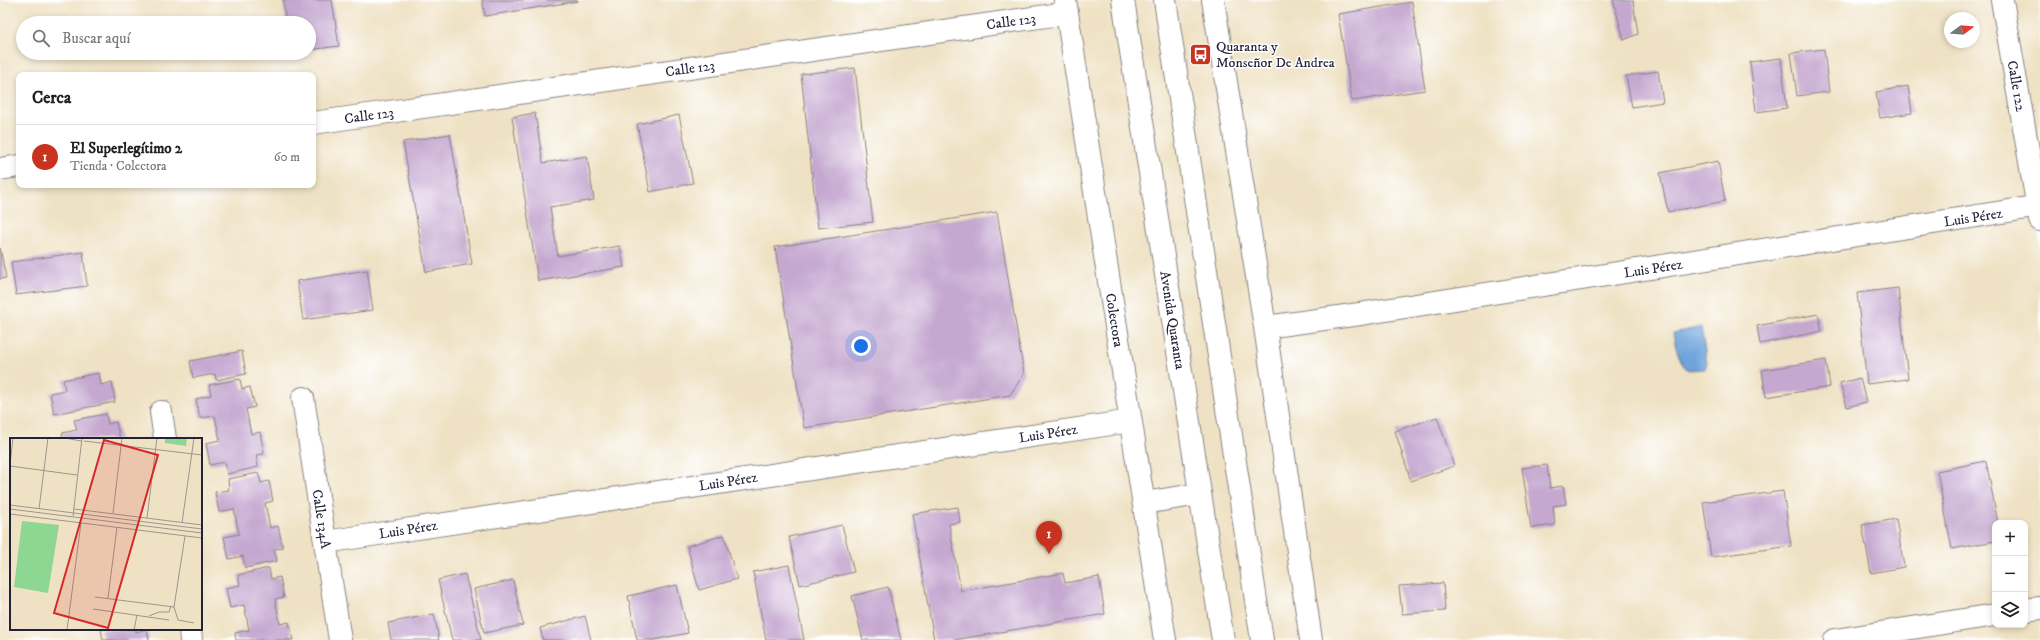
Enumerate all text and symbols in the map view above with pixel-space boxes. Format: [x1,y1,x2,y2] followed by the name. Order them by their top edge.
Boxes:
[985,10,1037,34] street label: Calle 123
[1944,12,1980,48] north arrow
[16,16,316,60] search box
[30,27,52,49] icon: search
[62,29,130,48] text: Buscar aquí
[1216,38,1335,72] place label: Quaranta y Monseñor De Andrea
[1187,41,1213,67] bus stop icon: Quaranta y Monseñor De Andrea
[664,57,716,81] street label: Calle 123
[2003,59,2029,113] street label: Calle 122
[32,87,71,109] text: Cerca
[343,104,395,128] street label: Calle 123
[70,139,182,158] text: El Superlegítimo 2
[43,149,47,165] text: 1
[274,149,300,165] text: 60 m
[70,158,167,174] text: Tienda · Colectora
[1943,204,2004,231] street label: Luis Pérez
[1623,255,1684,282] street label: Luis Pérez
[1155,270,1189,371] street label: Avenida Quaranta
[1101,292,1127,349] street label: Colectora
[851,336,871,356] your location
[1018,420,1079,447] street label: Luis Pérez
[10,438,202,630] inset map
[698,468,759,495] street label: Luis Pérez
[307,488,335,551] street label: Calle 134A
[378,516,439,543] street label: Luis Pérez
[1992,520,2028,628] map controls
[1992,520,2028,556] button: +
[1036,521,1062,554] pin: 1
[1992,556,2028,592] button: −
[1992,592,2028,628] button: layers

